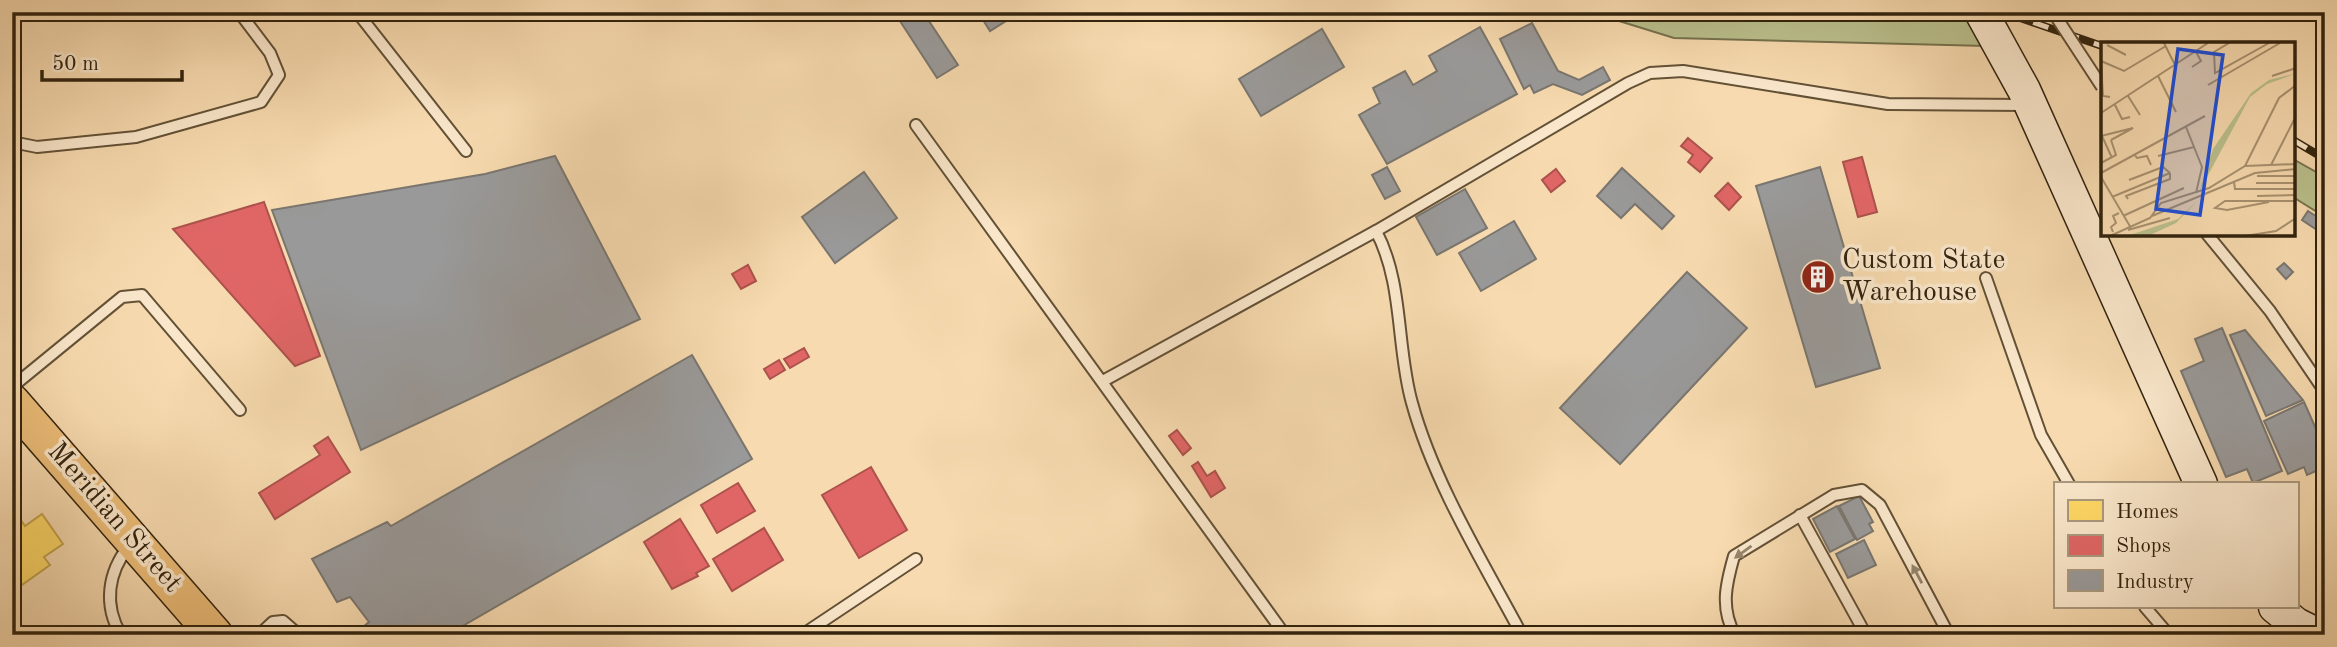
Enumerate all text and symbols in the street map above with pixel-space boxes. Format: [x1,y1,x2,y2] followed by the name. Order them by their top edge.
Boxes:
[42,38,182,82] scale bar
[2101,42,2295,236] inset map
[52,54,99,75] text: 50 m
[1842,247,2005,307] place label: Custom State Warehouse
[1799,258,1837,296] building icon: Custom State Warehouse
[42,438,186,598] street label: Meridian Street
[2054,482,2298,608] legend
[2116,502,2178,523] text: Homes
[2116,536,2171,557] text: Shops
[1734,545,1752,559] one-way arrow
[1912,564,1924,584] one-way arrow
[2116,572,2194,593] text: Industry

